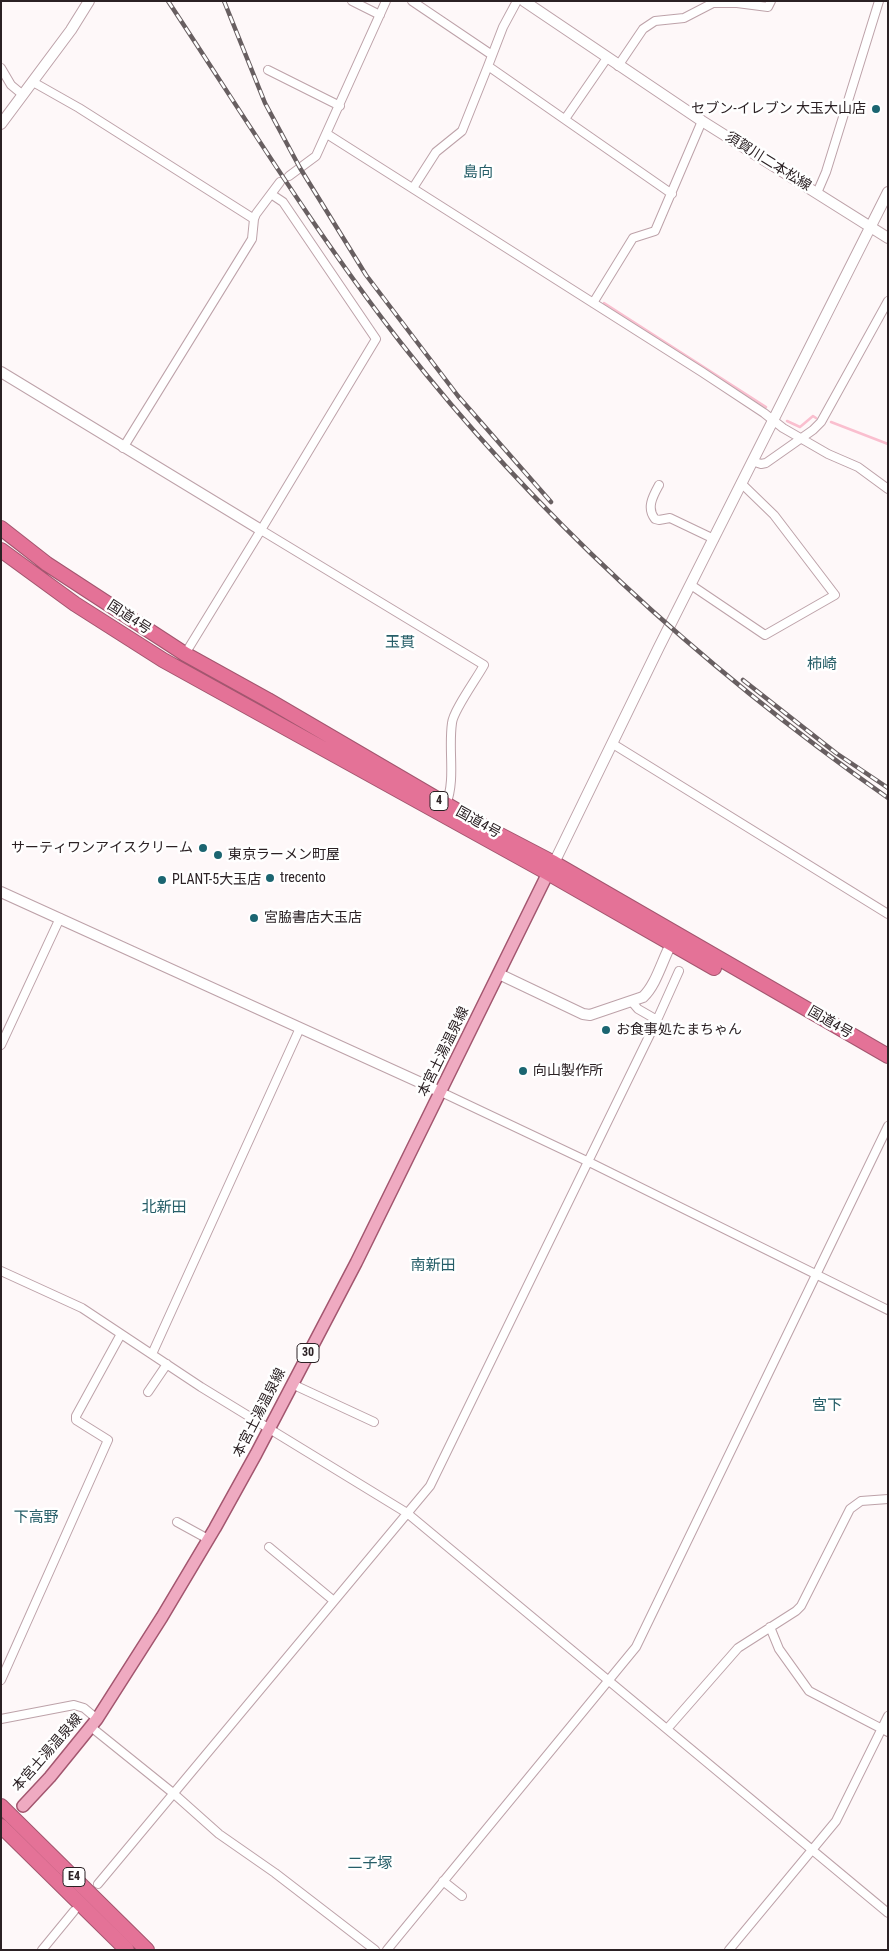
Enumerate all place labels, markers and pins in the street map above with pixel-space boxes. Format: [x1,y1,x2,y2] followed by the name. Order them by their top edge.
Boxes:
[691,101,866,117] place label: セブン-イレブン 大玉大山店
[870,103,882,115] marker: セブン-イレブン 大玉大山店
[11,840,193,856] place label: サーティワンアイスクリーム
[197,842,209,854] marker: サーティワンアイスクリーム
[228,847,340,863] place label: 東京ラーメン町屋
[212,849,224,861] marker: 東京ラーメン町屋
[280,870,326,886] place label: trecento
[172,872,261,888] place label: PLANT-5大玉店
[264,872,276,884] marker: trecento
[156,874,168,886] marker: PLANT-5大玉店
[264,910,362,926] place label: 宮脇書店大玉店
[248,912,260,924] marker: 宮脇書店大玉店
[616,1022,742,1038] place label: お食事処たまちゃん
[600,1024,612,1036] marker: お食事処たまちゃん
[533,1063,603,1079] place label: 向山製作所
[517,1065,529,1077] marker: 向山製作所

